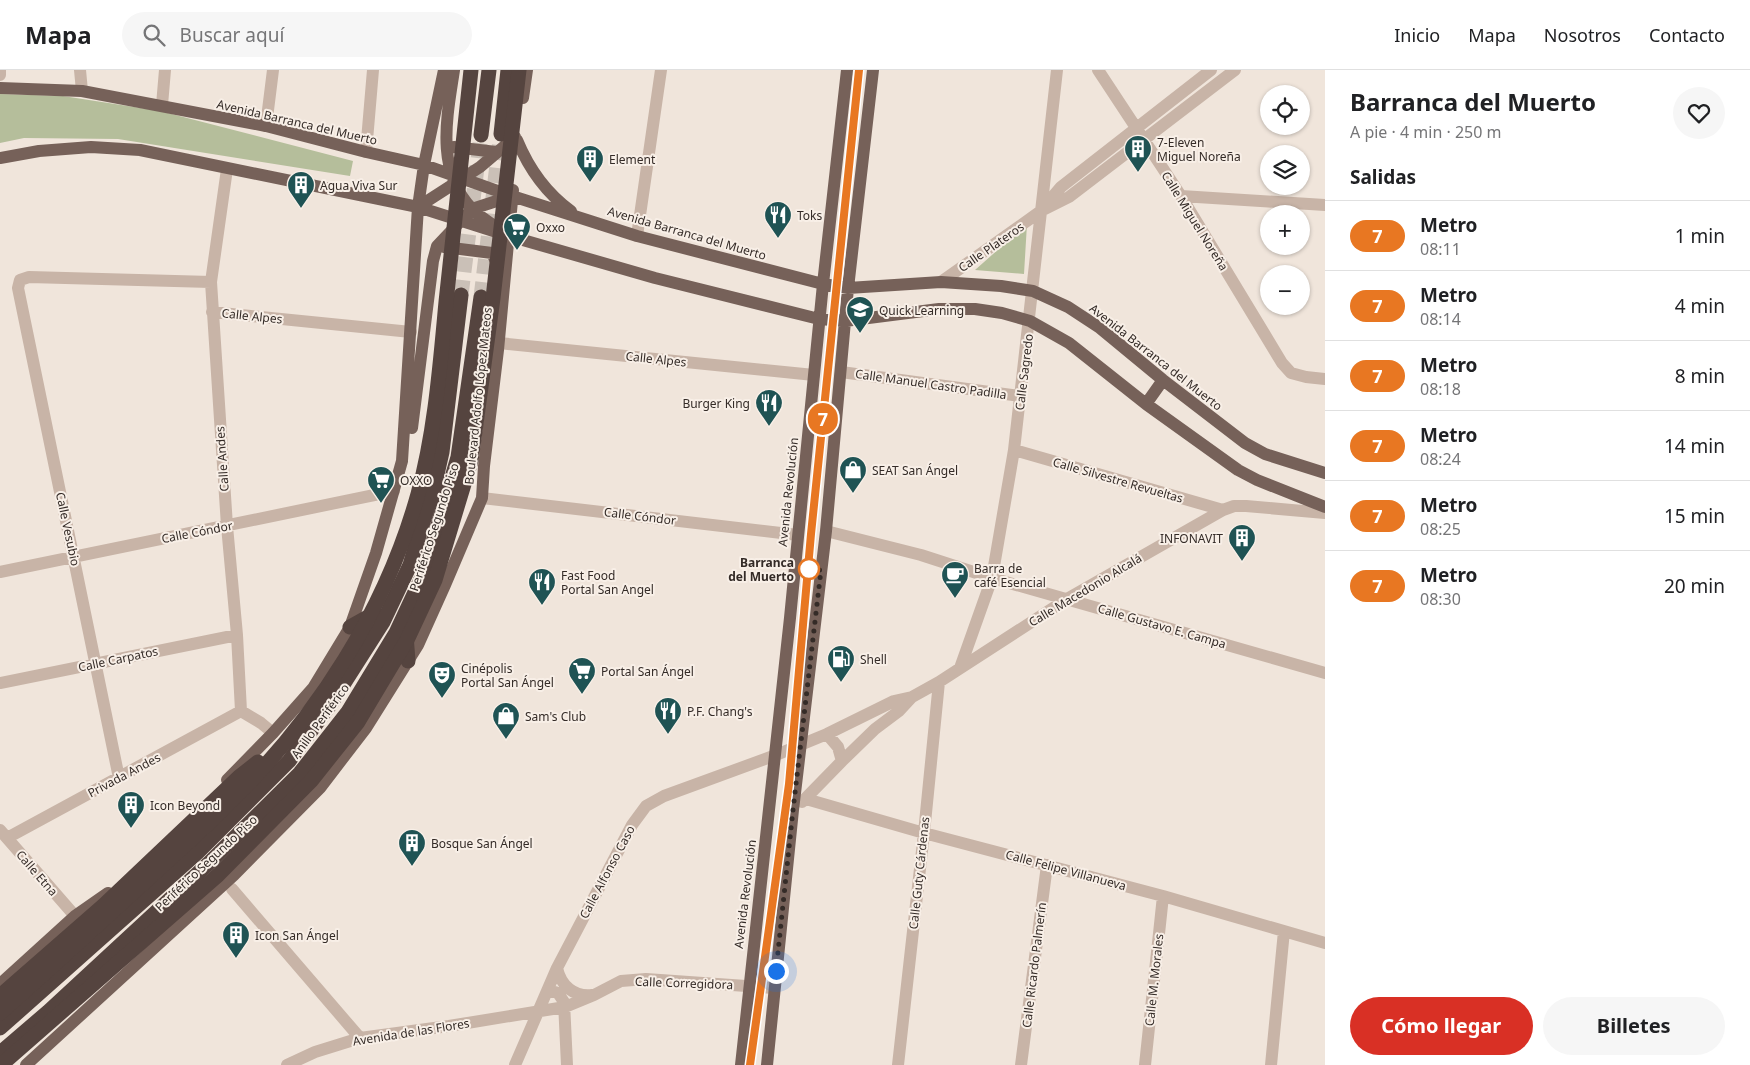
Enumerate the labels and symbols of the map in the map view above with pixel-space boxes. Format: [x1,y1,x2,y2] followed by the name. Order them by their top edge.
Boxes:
[215,95,379,149] street label: Avenida Barranca del Muerto
[1123,134,1153,173] building icon: 7-Eleven Miguel Noreña
[1157,134,1241,165] place label: 7-Eleven Miguel Noreña
[575,144,605,183] building icon: Element
[609,151,656,168] place label: Element
[1158,168,1232,274] street label: Calle Miguel Noreña
[286,170,316,209] building icon: Agua Viva Sur
[320,177,398,194] place label: Agua Viva Sur
[763,200,793,239] restaurant icon: Toks
[606,202,768,264] street label: Avenida Barranca del Muerto
[797,207,823,224] place label: Toks
[502,212,532,251] supermarket icon: Oxxo
[955,218,1027,276] street label: Calle Plateros
[536,219,565,236] place label: Oxxo
[845,295,875,334] school or university icon: Quick Learning
[1086,300,1226,414] street label: Avenida Barranca del Muerto
[879,302,964,319] place label: Quick Learning
[221,304,283,328] street label: Calle Alpes
[460,306,496,485] street label: Boulevard Adolfo López Mateos
[1011,333,1037,411] street label: Calle Sagredo
[625,347,687,371] street label: Calle Alpes
[854,365,1008,403] street label: Calle Manuel Castro Padilla
[754,388,784,427] restaurant icon: Burger King
[682,395,750,412] place label: Burger King
[807,403,839,435] line badge: 7
[211,426,233,492] street label: Calle Andes
[774,437,802,547] street label: Avenida Revolución
[1051,453,1185,507] street label: Calle Silvestre Revueltas
[838,455,868,494] shop icon: SEAT San Ángel
[405,461,463,593] street label: Periférico Segundo Piso
[872,462,958,479] place label: SEAT San Ángel
[366,465,396,504] supermarket icon: OXXO
[400,472,432,489] place label: OXXO
[52,491,84,567] street label: Calle Vesubio
[603,503,677,529] street label: Calle Cóndor
[160,517,234,547] street label: Calle Cóndor
[1227,523,1257,562] building icon: INFONAVIT
[1160,530,1223,547] place label: INFONAVIT
[1025,549,1145,631] street label: Calle Macedonio Alcalá
[728,554,794,585] place label: Barranca del Muerto
[798,558,820,580] marker: Barranca del Muerto
[940,560,970,599] cafe icon: Barra de café Esencial
[974,560,1046,591] place label: Barra de café Esencial
[527,567,557,606] restaurant icon: Fast Food Portal San Angel
[561,567,654,598] place label: Fast Food Portal San Angel
[1096,600,1228,652] street label: Calle Gustavo E. Campa
[77,642,160,676] street label: Calle Carpatos
[826,644,856,683] fuel station icon: Shell
[860,651,887,668] place label: Shell
[567,656,597,695] supermarket icon: Portal San Ángel
[427,660,457,699] theatre icon: Cinépolis Portal San Ángel
[461,660,554,691] place label: Cinépolis Portal San Ángel
[601,663,694,680] place label: Portal San Ángel
[287,680,353,762] street label: Anillo Periférico
[653,696,683,735] restaurant icon: P.F. Chang's
[491,701,521,740] shop icon: Sam's Club
[687,703,753,720] place label: P.F. Chang's
[525,708,586,725] place label: Sam's Club
[85,749,164,801] street label: Privada Andes
[116,790,146,829] building icon: Icon Beyond
[150,797,220,814] place label: Icon Beyond
[151,811,261,915] street label: Periférico Segundo Piso
[905,816,933,930] street label: Calle Guty Cárdenas
[575,822,639,922] street label: Calle Alfonso Caso
[397,828,427,867] building icon: Bosque San Ángel
[431,835,533,852] place label: Bosque San Ángel
[730,839,760,949] street label: Avenida Revolución
[12,846,62,900] street label: Calle Etna
[1004,846,1128,894] street label: Calle Felipe Villanueva
[1018,901,1050,1029] street label: Calle Ricardo Palmerín
[221,920,251,959] building icon: Icon San Ángel
[255,927,339,944] place label: Icon San Ángel
[1141,933,1167,1027] street label: Calle M. Morales
[764,959,789,984] your location
[635,973,733,993] street label: Calle Corregidora
[351,1014,471,1050] street label: Avenida de las Flores

